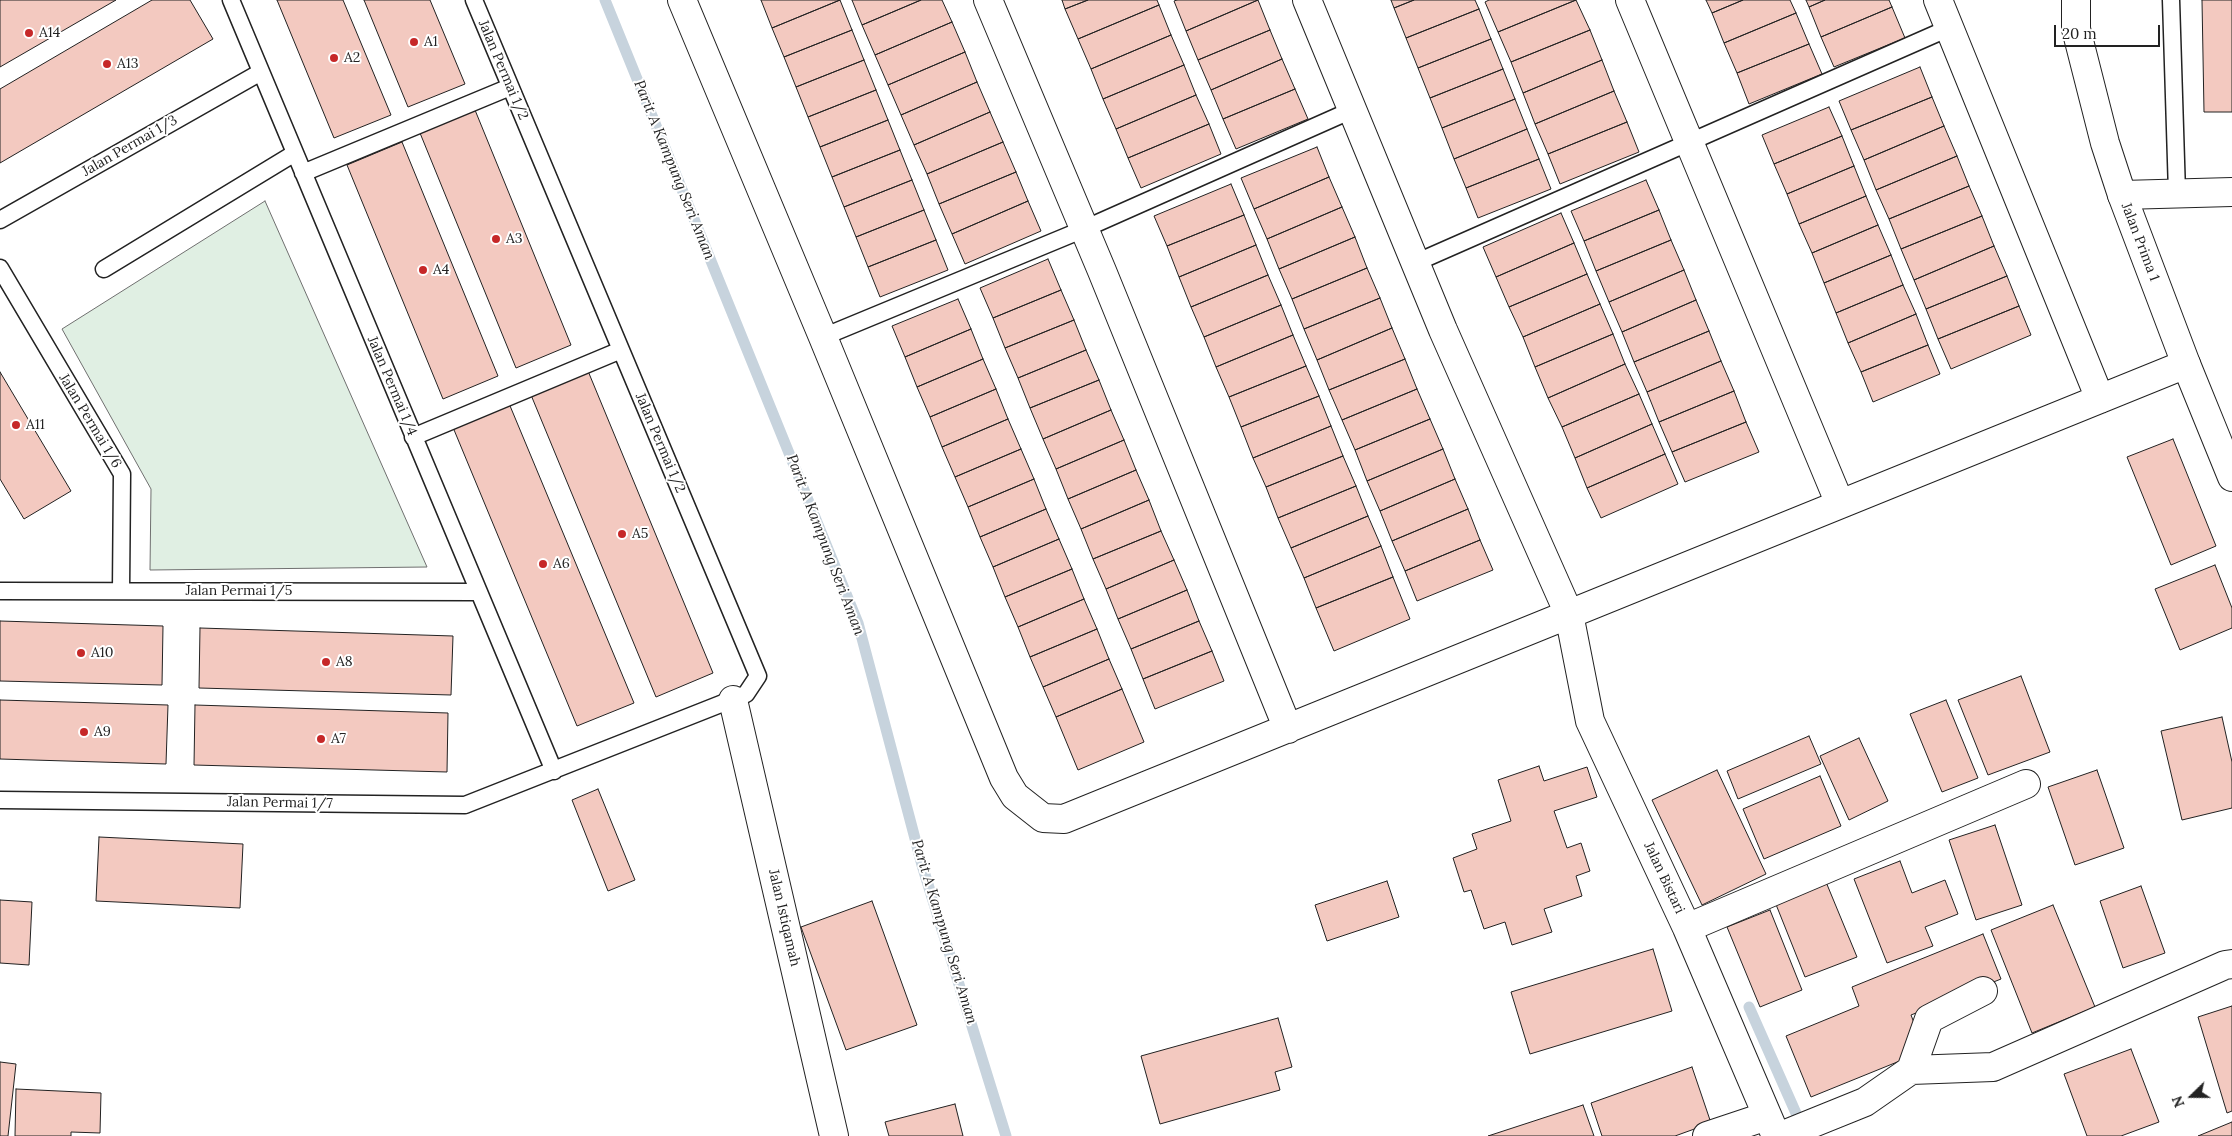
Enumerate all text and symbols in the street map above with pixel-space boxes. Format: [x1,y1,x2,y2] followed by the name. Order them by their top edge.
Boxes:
[2057,15,2163,47] scale bar
[474,18,532,122] street label: Jalan Permai 1/2
[2062,24,2097,43] text: 20 m
[39,25,60,41] place label: A14
[23,27,35,39] marker: A14
[424,34,438,50] place label: A1
[408,36,420,48] marker: A1
[344,50,360,66] place label: A2
[328,52,340,64] marker: A2
[117,56,139,72] place label: A13
[101,58,113,70] marker: A13
[630,78,718,262] water label: Parit A Kampung Seri Aman
[79,112,181,180] street label: Jalan Permai 1/3
[2117,201,2163,283] street label: Jalan Prima 1
[506,231,523,247] place label: A3
[490,233,502,245] marker: A3
[433,262,449,278] place label: A4
[417,264,429,276] marker: A4
[364,334,420,438] street label: Jalan Permai 1/4
[55,371,125,471] street label: Jalan Permai 1/6
[631,391,689,495] street label: Jalan Permai 1/2
[26,417,45,433] place label: A11
[10,419,22,431] marker: A11
[782,452,868,638] water label: Parit A Kampung Seri Aman
[632,526,648,542] place label: A5
[616,528,628,540] marker: A5
[553,556,570,572] place label: A6
[537,558,549,570] marker: A6
[186,583,292,599] street label: Jalan Permai 1/5
[91,645,114,661] place label: A10
[75,647,87,659] marker: A10
[336,654,353,670] place label: A8
[320,656,332,668] marker: A8
[94,724,111,740] place label: A9
[78,726,90,738] marker: A9
[331,731,346,747] place label: A7
[315,733,327,745] marker: A7
[227,794,333,812] street label: Jalan Permai 1/7
[907,837,981,1027] water label: Parit A Kampung Seri Aman
[1640,840,1688,916] street label: Jalan Bistari
[765,868,803,968] street label: Jalan Istiqamah
[2167,1071,2217,1121] north arrow
[2168,1093,2188,1110] text: N

